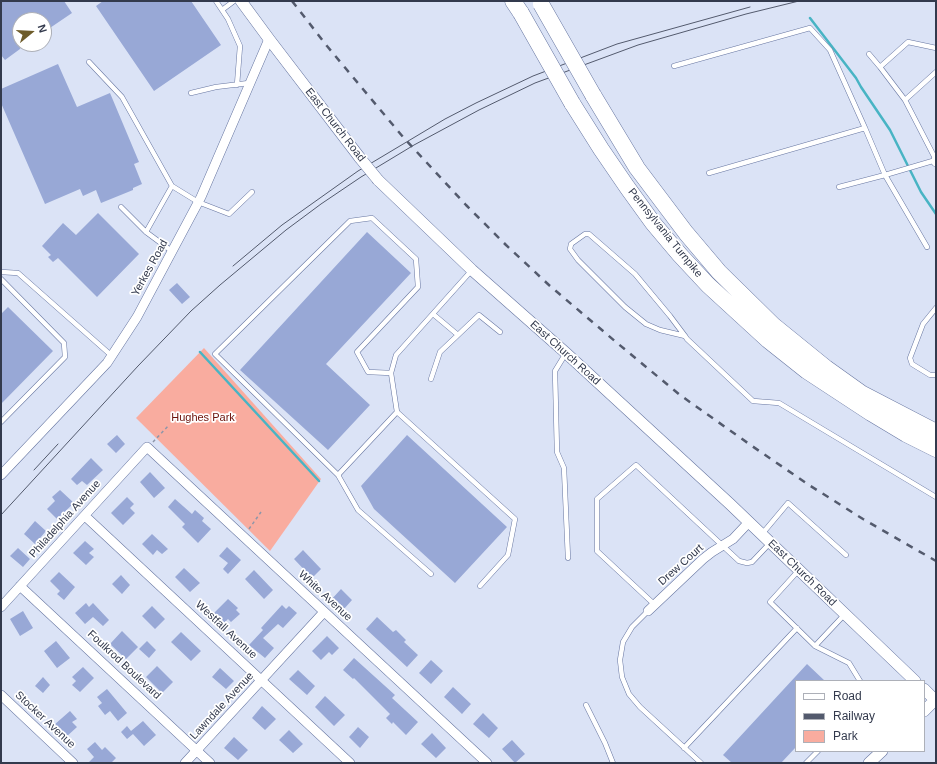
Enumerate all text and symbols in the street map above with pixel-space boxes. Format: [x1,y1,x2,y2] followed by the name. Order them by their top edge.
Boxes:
[12,12,52,52] north arrow
[36,23,49,34] text: N
[302,86,368,164] street label: East Church Road
[625,186,705,280] street label: Pennsylvania Turnpike
[129,237,171,299] street label: Yerkes Road
[527,318,603,388] street label: East Church Road
[171,411,235,425] park label: Hughes Park
[27,477,103,561] street label: Philadelphia Avenue
[765,537,839,609] street label: East Church Road
[656,541,706,589] street label: Drew Court
[296,568,354,624] street label: White Avenue
[193,598,259,662] street label: Westfall Avenue
[85,628,163,702] street label: Foulkrod Boulevard
[187,670,257,742] street label: Lawndale Avenue
[795,680,925,752] legend
[12,689,78,751] street label: Stocker Avenue
[833,689,862,703] text: Road
[833,709,875,723] text: Railway
[833,729,858,743] text: Park

